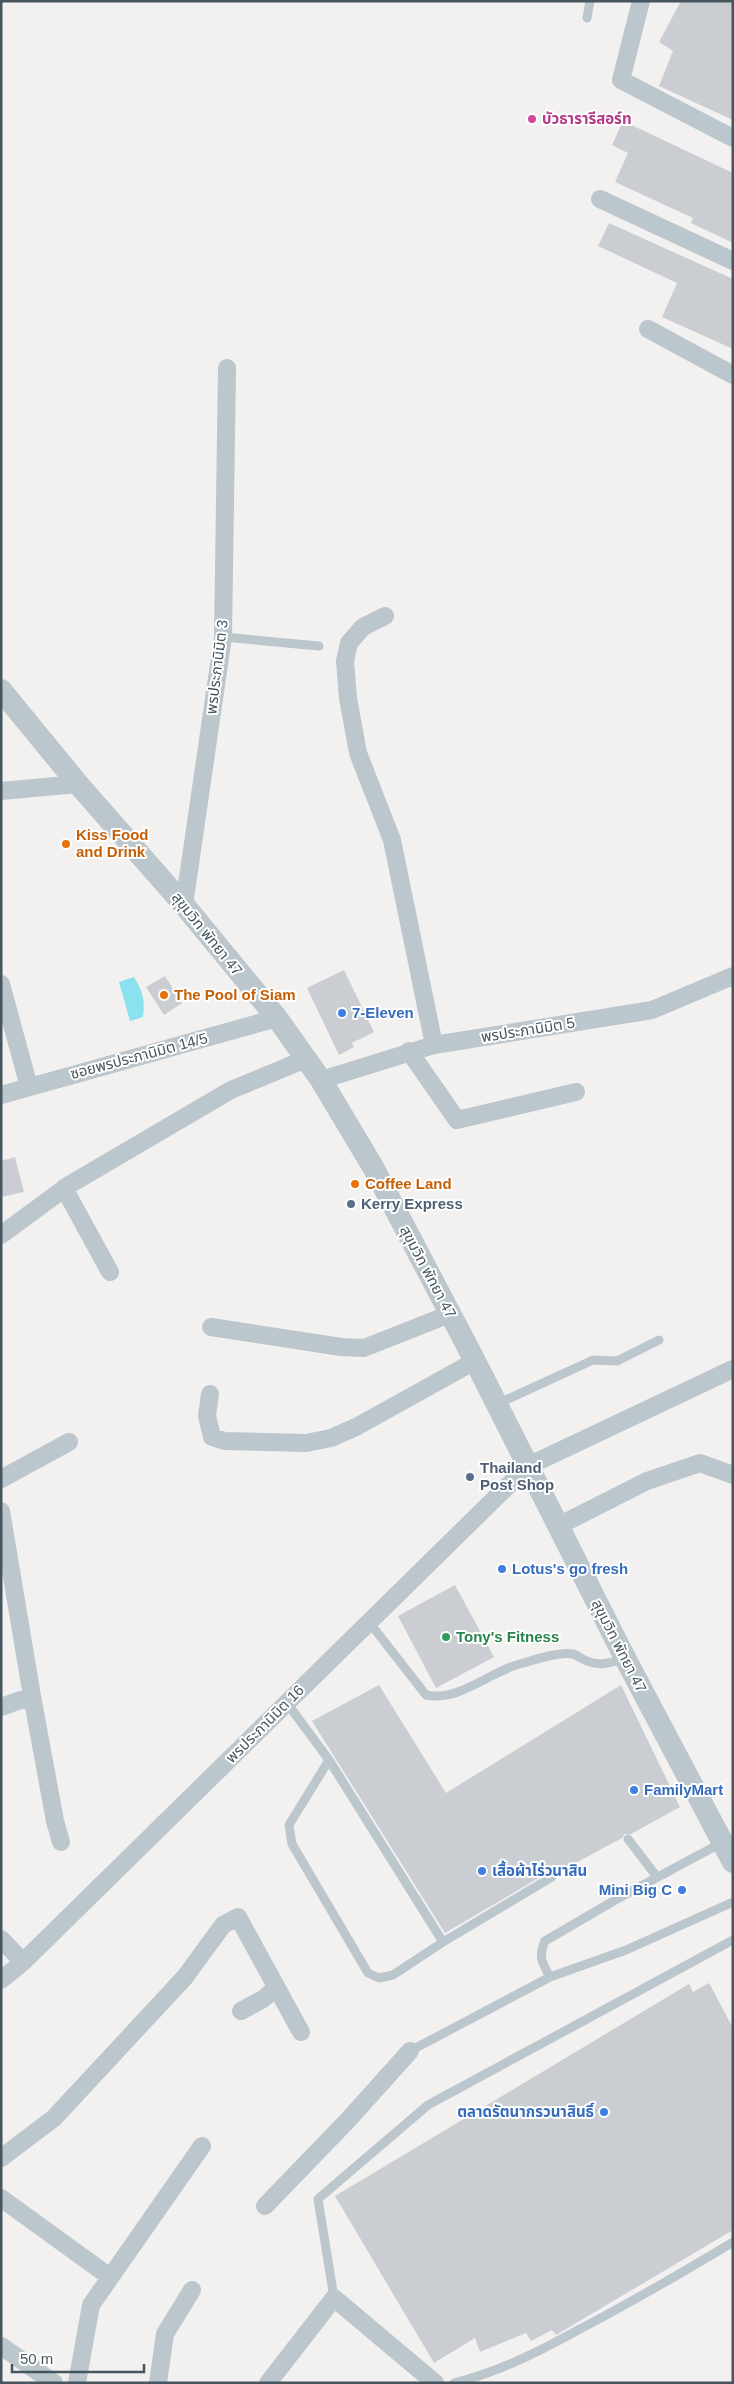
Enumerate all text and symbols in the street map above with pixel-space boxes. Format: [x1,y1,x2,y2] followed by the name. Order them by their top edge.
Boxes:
[542,110,632,127] place label: บัวธารารีสอร์ท
[526,113,538,125] marker: บัวธารารีสอร์ท
[202,619,231,715] street label: พรประภานิมิต 3
[76,826,149,860] place label: Kiss Food and Drink
[60,838,72,850] marker: Kiss Food and Drink
[168,889,246,979] street label: สุขุมวิท พัทยา 47
[174,986,296,1003] place label: The Pool of Siam
[158,989,170,1001] marker: The Pool of Siam
[352,1004,414,1021] place label: 7-Eleven
[336,1007,348,1019] marker: 7-Eleven
[480,1014,576,1045] street label: พรประภานิมิต 5
[68,1029,209,1082] street label: ซอยพรประภานิมิต 14/5
[365,1175,452,1192] place label: Coffee Land
[349,1178,361,1190] marker: Coffee Land
[361,1195,463,1212] place label: Kerry Express
[345,1198,357,1210] marker: Kerry Express
[396,1223,460,1321] street label: สุขุมวิท พัทยา 47
[480,1459,554,1493] place label: Thailand Post Shop
[464,1471,476,1483] marker: Thailand Post Shop
[512,1560,628,1577] place label: Lotus's go fresh
[496,1563,508,1575] marker: Lotus's go fresh
[588,1596,650,1696] street label: สุขุมวิท พัทยา 47
[456,1628,559,1645] place label: Tony's Fitness
[440,1631,452,1643] marker: Tony's Fitness
[222,1681,307,1766] street label: พรประภานิมิต 16
[644,1781,723,1798] place label: FamilyMart
[628,1784,640,1796] marker: FamilyMart
[492,1860,587,1879] place label: เสื้อผ้าไร่วนาสิน
[476,1865,488,1877] marker: เสื้อผ้าไร่วนาสิน
[599,1881,672,1898] place label: Mini Big C
[676,1884,688,1896] marker: Mini Big C
[457,2102,595,2120] place label: ตลาดรัตนากรวนาสินธิ์
[598,2106,610,2118] marker: ตลาดรัตนากรวนาสินธิ์
[12,2342,145,2374] scale bar
[20,2350,53,2367] text: 50 m

